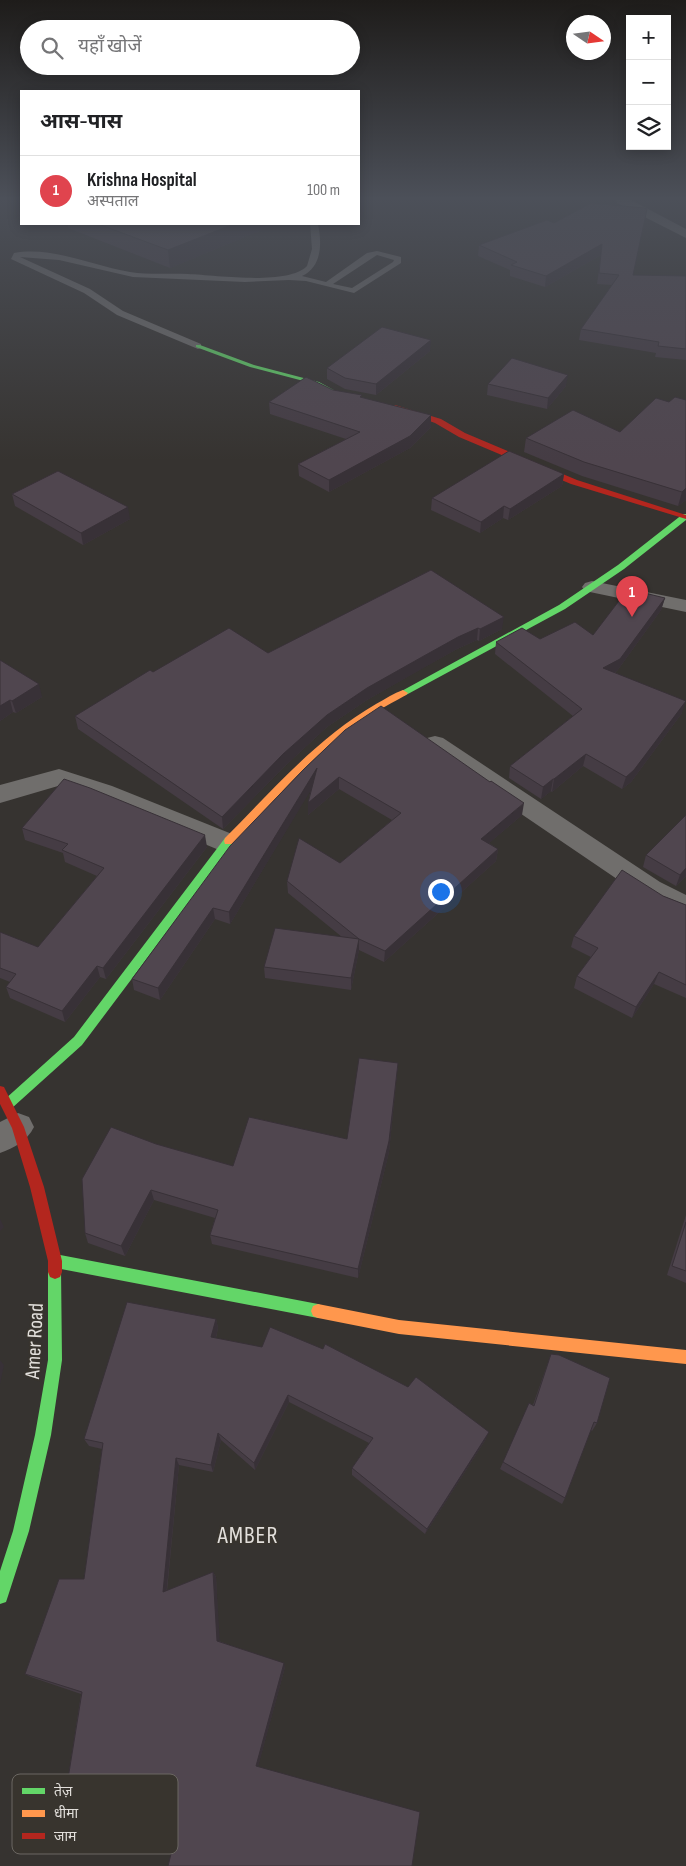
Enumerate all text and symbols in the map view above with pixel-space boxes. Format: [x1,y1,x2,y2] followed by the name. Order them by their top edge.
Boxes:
[566,15,611,60] north arrow
[626,15,671,150] map controls
[626,15,671,60] button: +
[20,20,360,75] search box
[38,34,66,62] icon: search
[78,35,142,58] text: यहाँ खोजें
[626,60,671,105] button: −
[626,105,671,150] button: layers
[40,109,122,134] text: आस-पास
[87,169,197,192] text: Krishna Hospital
[53,181,59,200] text: 1
[307,181,340,200] text: 100 m
[87,192,139,211] text: अस्पताल
[616,576,648,617] pin: 1
[428,879,454,905] your location
[20,1303,49,1380] street label: Amer Road
[216,1521,279,1550] district label: AMBER
[12,1774,178,1854] legend
[54,1782,73,1800] text: तेज़
[54,1805,79,1822] text: धीमा
[54,1828,77,1845] text: जाम

